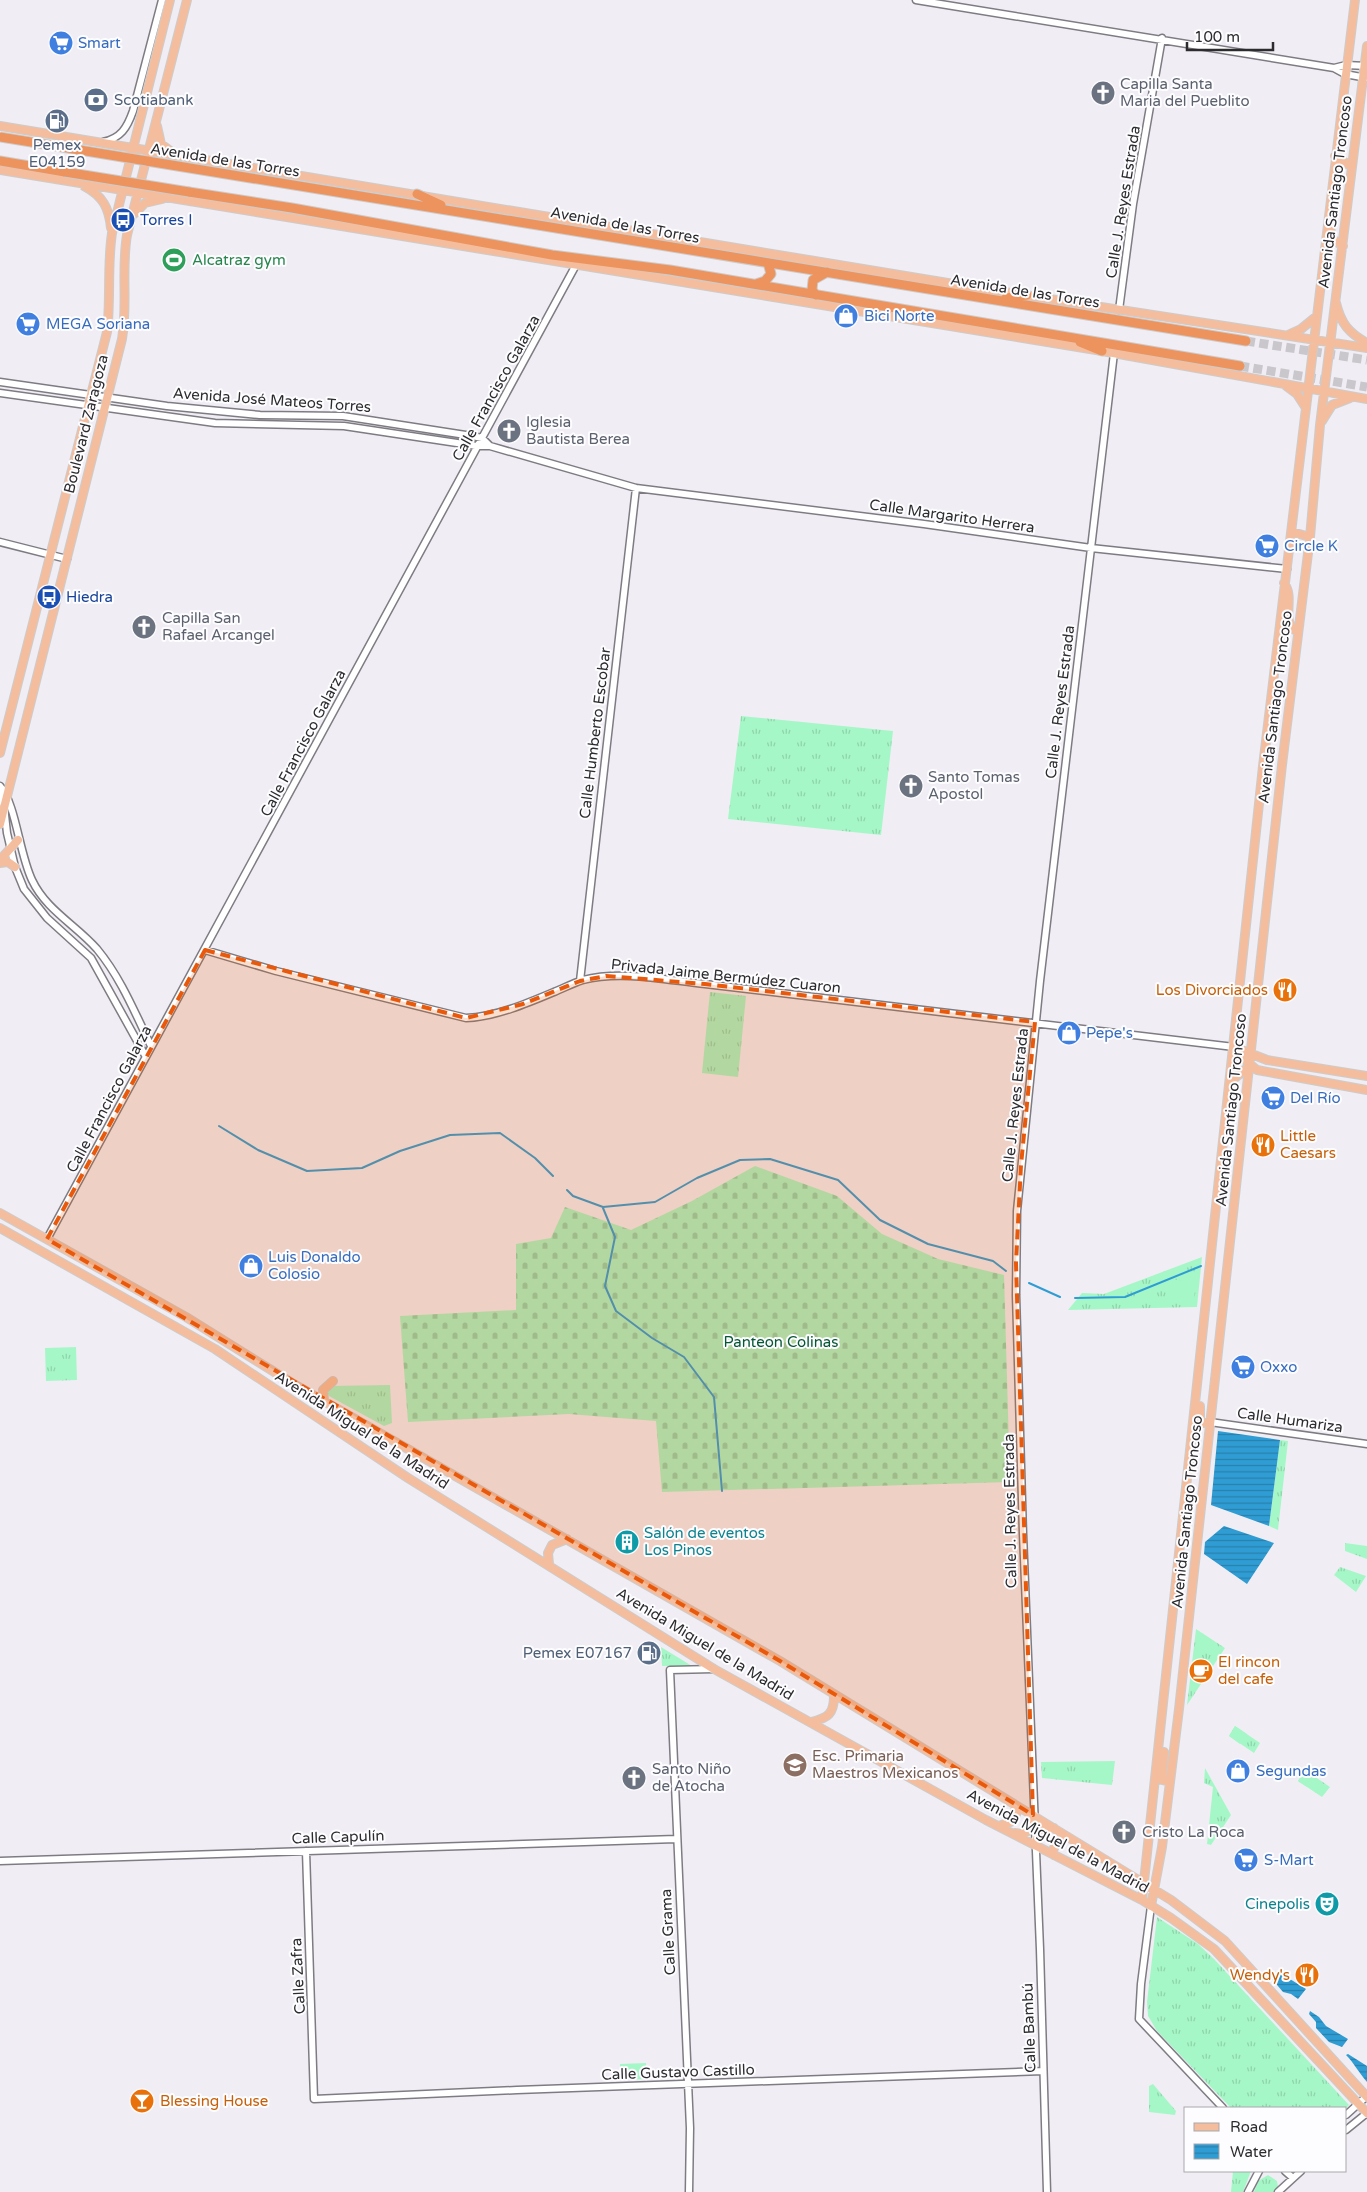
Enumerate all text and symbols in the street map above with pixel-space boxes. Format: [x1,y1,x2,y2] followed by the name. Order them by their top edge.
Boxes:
[1187,20,1273,52] scale bar
[1194,28,1240,46] text: 100 m
[48,30,74,56] supermarket icon: Smart
[78,34,121,52] place label: Smart
[1120,75,1250,110] place label: Capilla Santa Maria del Pueblito
[1090,80,1116,106] church icon: Capilla Santa Maria del Pueblito
[83,87,109,113] bank icon: Scotiabank
[114,91,193,109] place label: Scotiabank
[1314,95,1356,289] street label: Avenida Santiago Troncoso
[44,108,70,134] fuel station icon: Pemex E04159
[1102,124,1144,280] street label: Calle J. Reyes Estrada
[29,136,85,171] place label: Pemex E04159
[149,139,301,181] street label: Avenida de las Torres
[549,203,701,247] street label: Avenida de las Torres
[110,207,136,233] bus stop icon: Torres I
[140,211,192,229] place label: Torres I
[161,247,187,273] sports icon: Alcatraz gym
[192,251,286,269] place label: Alcatraz gym
[949,270,1101,312] street label: Avenida de las Torres
[833,303,859,329] shop icon: Bici Norte
[864,307,934,325] place label: Bici Norte
[15,311,41,337] supermarket icon: MEGA Soriana
[448,312,544,464] street label: Calle Francisco Galarza
[46,315,150,333] place label: MEGA Soriana
[60,353,112,495] street label: Boulevard Zaragoza
[172,384,372,416] street label: Avenida José Mateos Torres
[526,413,630,448] place label: Iglesia Bautista Berea
[496,418,522,444] church icon: Iglesia Bautista Berea
[868,495,1036,537] street label: Calle Margarito Herrera
[1254,533,1280,559] supermarket icon: Circle K
[1284,537,1338,555] place label: Circle K
[36,584,62,610] bus stop icon: Hiedra
[66,588,113,606] place label: Hiedra
[162,609,275,644] place label: Capilla San Rafael Arcangel
[1254,610,1296,804] street label: Avenida Santiago Troncoso
[131,614,157,640] church icon: Capilla San Rafael Arcangel
[1042,624,1078,780] street label: Calle J. Reyes Estrada
[576,646,614,820] street label: Calle Humberto Escobar
[257,666,349,820] street label: Calle Francisco Galarza
[928,768,1020,803] place label: Santo Tomas Apostol
[898,773,924,799] church icon: Santo Tomas Apostol
[610,955,842,997] street label: Privada Jaime Bermúdez Cuaron
[1272,977,1298,1003] restaurant icon: Los Divorciados
[1156,981,1268,999] place label: Los Divorciados
[1212,1013,1250,1207] street label: Avenida Santiago Troncoso
[1056,1020,1082,1046] shop icon: Pepe's
[63,1022,155,1176] street label: Calle Francisco Galarza
[1086,1024,1133,1042] place label: Pepe's
[998,1027,1032,1183] street label: Calle J. Reyes Estrada
[1260,1085,1286,1111] supermarket icon: Del Río
[1290,1089,1341,1107] place label: Del Río
[1280,1127,1336,1162] place label: Little Caesars
[1250,1132,1276,1158] restaurant icon: Little Caesars
[268,1248,361,1283] place label: Luis Donaldo Colosio
[238,1253,264,1279] shop icon: Luis Donaldo Colosio
[724,1333,838,1351] park label: Panteon Colinas
[1230,1354,1256,1380] supermarket icon: Oxxo
[1260,1358,1297,1376] place label: Oxxo
[272,1367,452,1493] street label: Avenida Miguel de la Madrid
[1236,1404,1344,1436] street label: Calle Humariza
[1168,1415,1206,1609] street label: Avenida Santiago Troncoso
[1000,1434,1020,1588] street label: Calle J. Reyes Estrada
[644,1524,765,1559] place label: Salón de eventos Los Pinos
[614,1529,640,1555] building icon: Salón de eventos Los Pinos
[613,1584,797,1704] street label: Avenida Miguel de la Madrid
[636,1640,662,1666] fuel station icon: Pemex E07167
[523,1644,632,1662] place label: Pemex E07167
[1218,1653,1280,1688] place label: El rincon del cafe
[1188,1658,1214,1684] cafe icon: El rincon del cafe
[812,1747,958,1782] place label: Esc. Primaria Maestros Mexicanos
[782,1752,808,1778] school or university icon: Esc. Primaria Maestros Mexicanos
[1225,1758,1251,1784] shop icon: Segundas
[652,1760,731,1795] place label: Santo Niño de Atocha
[1256,1762,1327,1780] place label: Segundas
[621,1765,647,1791] church icon: Santo Niño de Atocha
[964,1785,1152,1897] street label: Avenida Miguel de la Madrid
[1111,1819,1137,1845] church icon: Cristo La Roca
[1142,1823,1245,1841] place label: Cristo La Roca
[291,1826,385,1848] street label: Calle Capulín
[1233,1847,1259,1873] supermarket icon: S-Mart
[1264,1851,1314,1869] place label: S-Mart
[657,1888,679,1976] street label: Calle Grama
[1314,1891,1340,1917] theatre icon: Cinepolis
[1245,1895,1310,1913] place label: Cinepolis
[287,1937,309,2015] street label: Calle Zafra
[1294,1962,1320,1988] restaurant icon: Wendy's
[1230,1966,1290,1984] place label: Wendy's
[1018,1983,1040,2073] street label: Calle Bambú
[601,2060,755,2084] street label: Calle Gustavo Castillo
[129,2088,155,2114] bar icon: Blessing House
[160,2092,268,2110] place label: Blessing House
[1184,2107,1347,2172] legend
[1230,2118,1268,2136] text: Road
[1230,2143,1273,2161] text: Water

